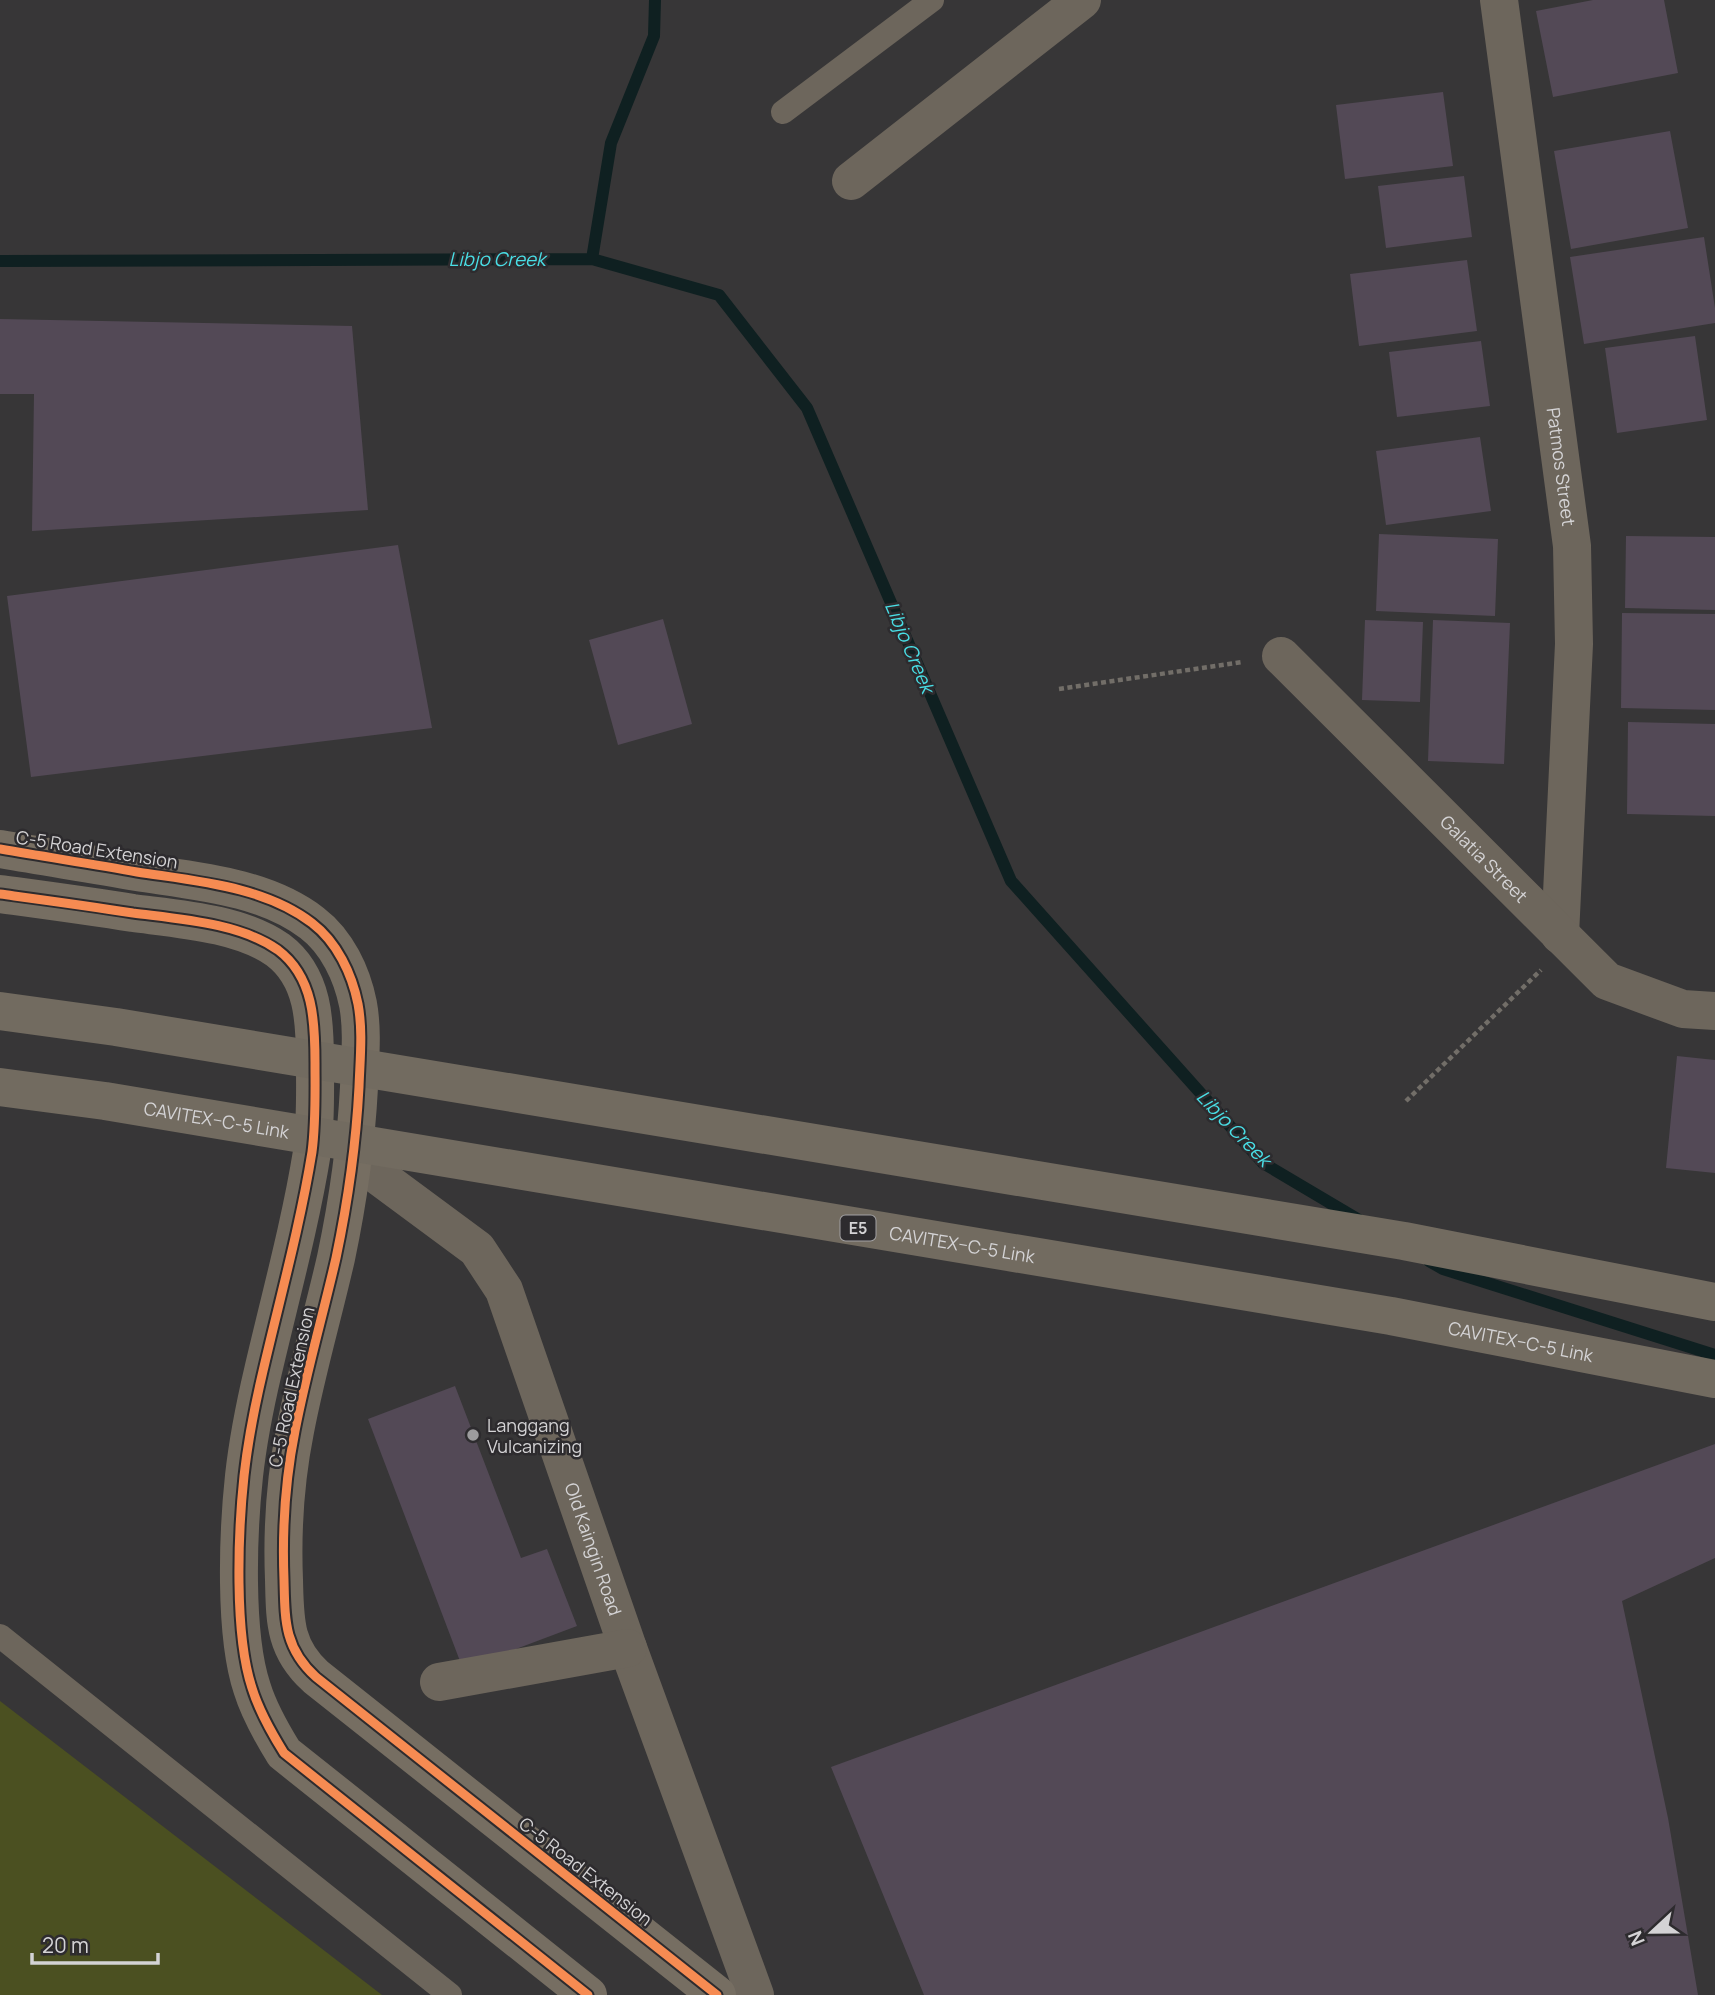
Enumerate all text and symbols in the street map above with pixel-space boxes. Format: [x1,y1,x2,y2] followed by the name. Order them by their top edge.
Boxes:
[448,246,548,272] water label: Libjo Creek
[1542,406,1581,528] street label: Patmos Street
[879,597,942,699] water label: Libjo Creek
[1435,810,1533,908] street label: Galatia Street
[15,824,179,874] street label: C-5 Road Extension
[1191,1084,1279,1174] water label: Libjo Creek
[142,1096,292,1144] street label: CAVITEX–C-5 Link
[840,1216,876,1240] road number: E5
[888,1220,1038,1268] street label: CAVITEX–C-5 Link
[262,1305,320,1469] street label: C-5 Road Extension
[1446,1315,1596,1367] street label: CAVITEX–C-5 Link
[487,1413,582,1458] place label: Langgang Vulcanizing
[465,1427,481,1443] marker: Langgang Vulcanizing
[560,1479,628,1618] street label: Old Kaingin Road
[514,1811,658,1931] street label: C-5 Road Extension
[1617,1897,1687,1967] north arrow
[32,1922,158,1966] scale bar
[1622,1927,1651,1950] text: N
[42,1931,89,1959] text: 20 m

